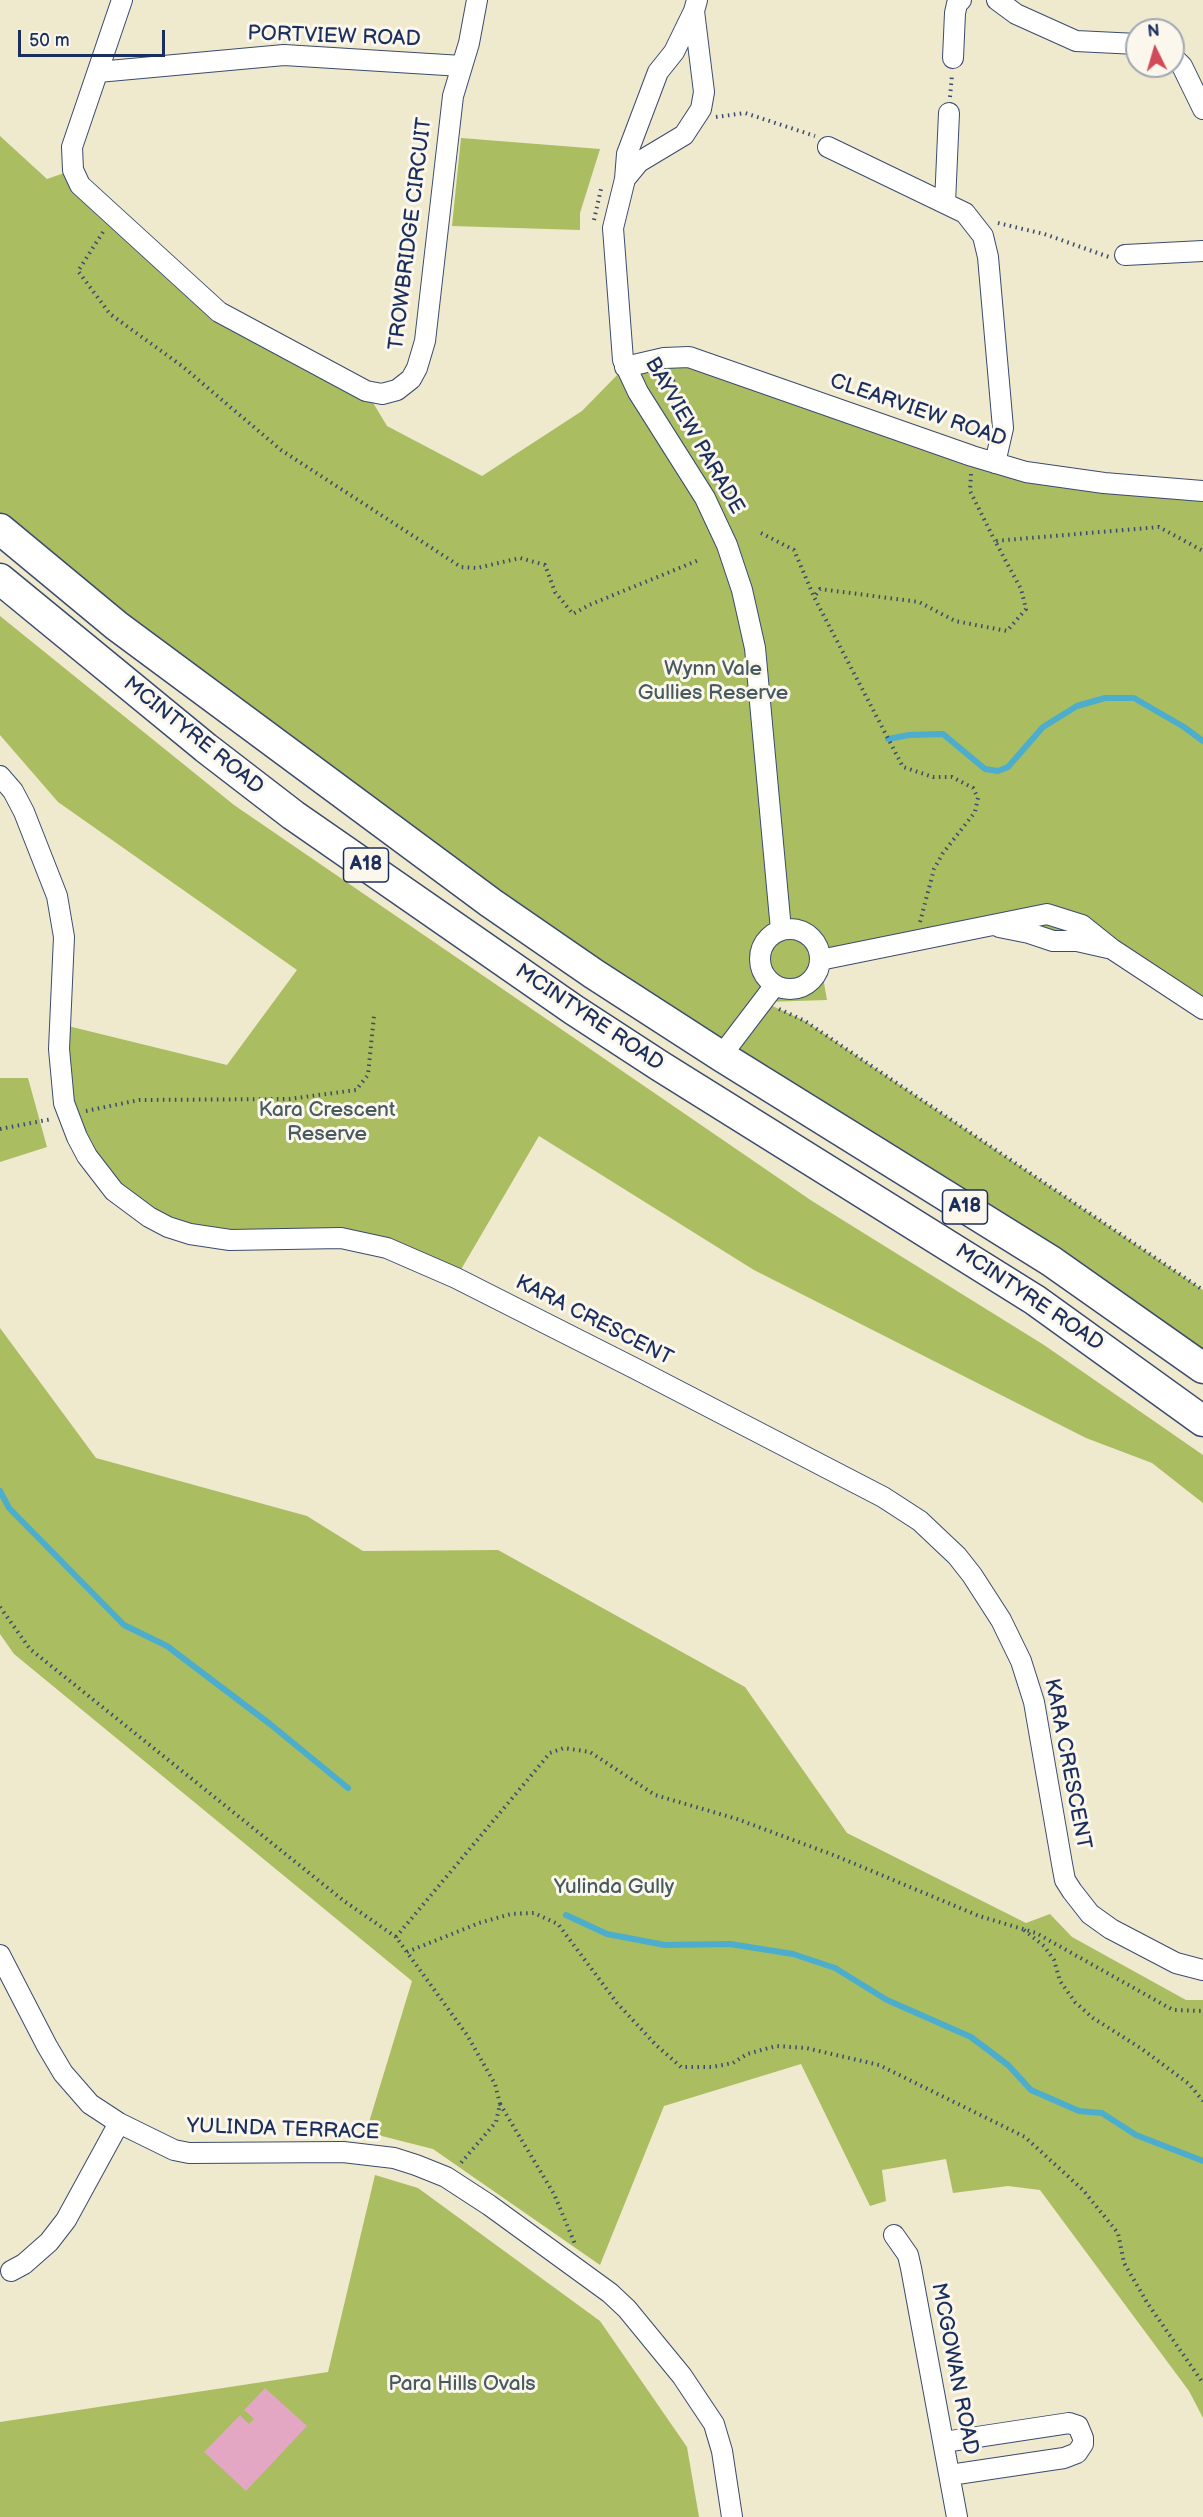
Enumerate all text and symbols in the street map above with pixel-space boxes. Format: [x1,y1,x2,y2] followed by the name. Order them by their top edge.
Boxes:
[21,18,168,56] scale bar
[1125,18,1185,78] north arrow
[247,21,421,53] street label: PORTVIEW ROAD
[1147,22,1160,42] text: N
[29,30,70,51] text: 50 m
[384,116,438,352] street label: TROWBRIDGE CIRCUIT
[639,353,749,519] street label: BAYVIEW PARADE
[826,369,1010,453] street label: CLEARVIEW ROAD
[638,657,788,707] park label: Wynn Vale Gullies Reserve
[118,672,268,800] street label: MCINTYRE ROAD
[344,848,388,882] road number: A18
[510,959,668,1077] street label: MCINTYRE ROAD
[259,1098,395,1148] park label: Kara Crescent Reserve
[942,1190,988,1224] road number: A18
[950,1239,1108,1357] street label: MCINTYRE ROAD
[511,1270,677,1372] street label: KARA CRESCENT
[1038,1676,1096,1852] street label: KARA CRESCENT
[554,1875,674,1901] park label: Yulinda Gully
[186,2114,380,2146] street label: YULINDA TERRACE
[925,2281,983,2457] street label: MCGOWAN ROAD
[388,2372,536,2398] park label: Para Hills Ovals

